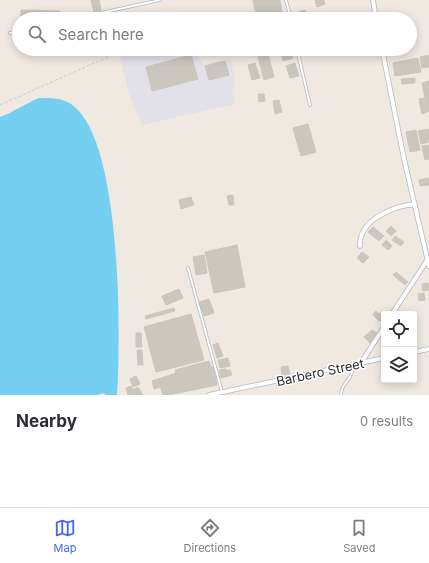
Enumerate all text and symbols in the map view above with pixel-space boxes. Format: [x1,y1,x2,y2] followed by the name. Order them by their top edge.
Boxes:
[12,12,417,56] search box
[26,23,48,45] icon: search
[58,25,144,44] text: Search here
[381,311,417,383] map controls
[381,311,417,347] button: locate
[381,347,417,383] button: layers
[275,355,365,389] street label: Barbero Street
[16,411,77,431] text: Nearby
[360,413,413,429] text: 0 results
[54,517,76,555] tab: Map
[184,517,236,555] tab: Directions
[343,517,375,555] tab: Saved

